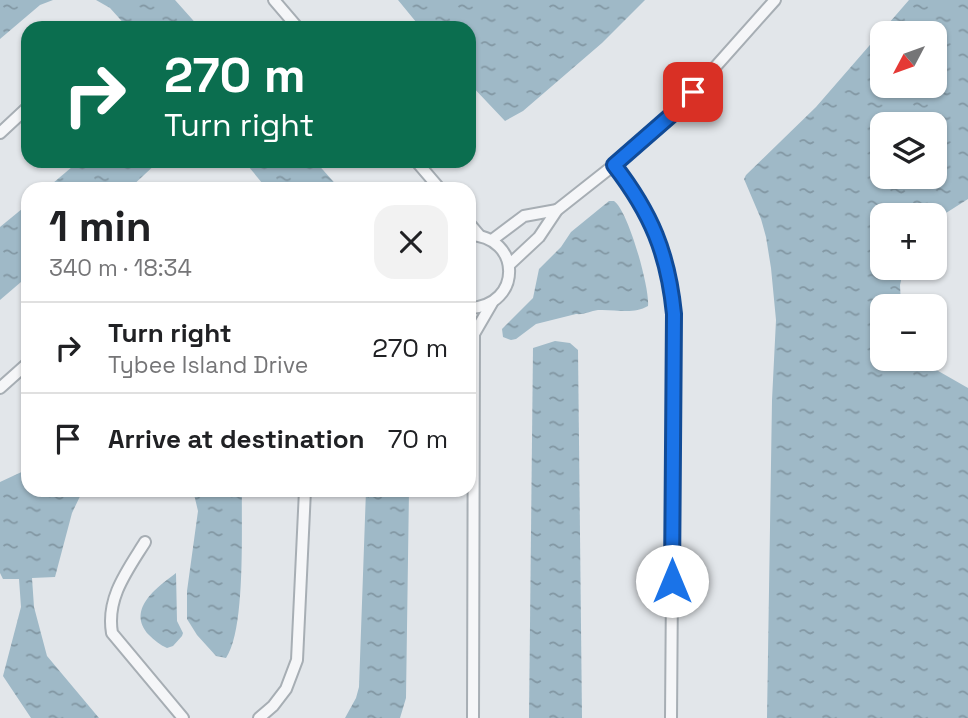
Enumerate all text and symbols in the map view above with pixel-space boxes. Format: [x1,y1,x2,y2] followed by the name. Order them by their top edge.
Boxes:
[870,21,947,98] north arrow
[870,21,947,371] map controls
[164,44,306,106] text: 270 m
[49,49,140,140] icon: right
[663,62,723,122] pin
[674,73,712,111] icon: arrive
[164,105,314,145] text: Turn right
[870,112,947,189] button: layers
[49,200,152,253] text: 1 min
[870,203,947,280] button: +
[374,205,448,279] button: close
[49,253,192,283] text: 340 m · 18:34
[870,294,947,371] button: −
[108,316,232,350] text: Turn right
[49,329,87,367] icon: right
[372,331,448,365] text: 270 m
[108,350,308,380] text: Tybee Island Drive
[49,420,87,458] icon: arrive
[108,422,365,456] text: Arrive at destination
[388,422,448,456] text: 70 m
[635,544,709,618] position arrow

